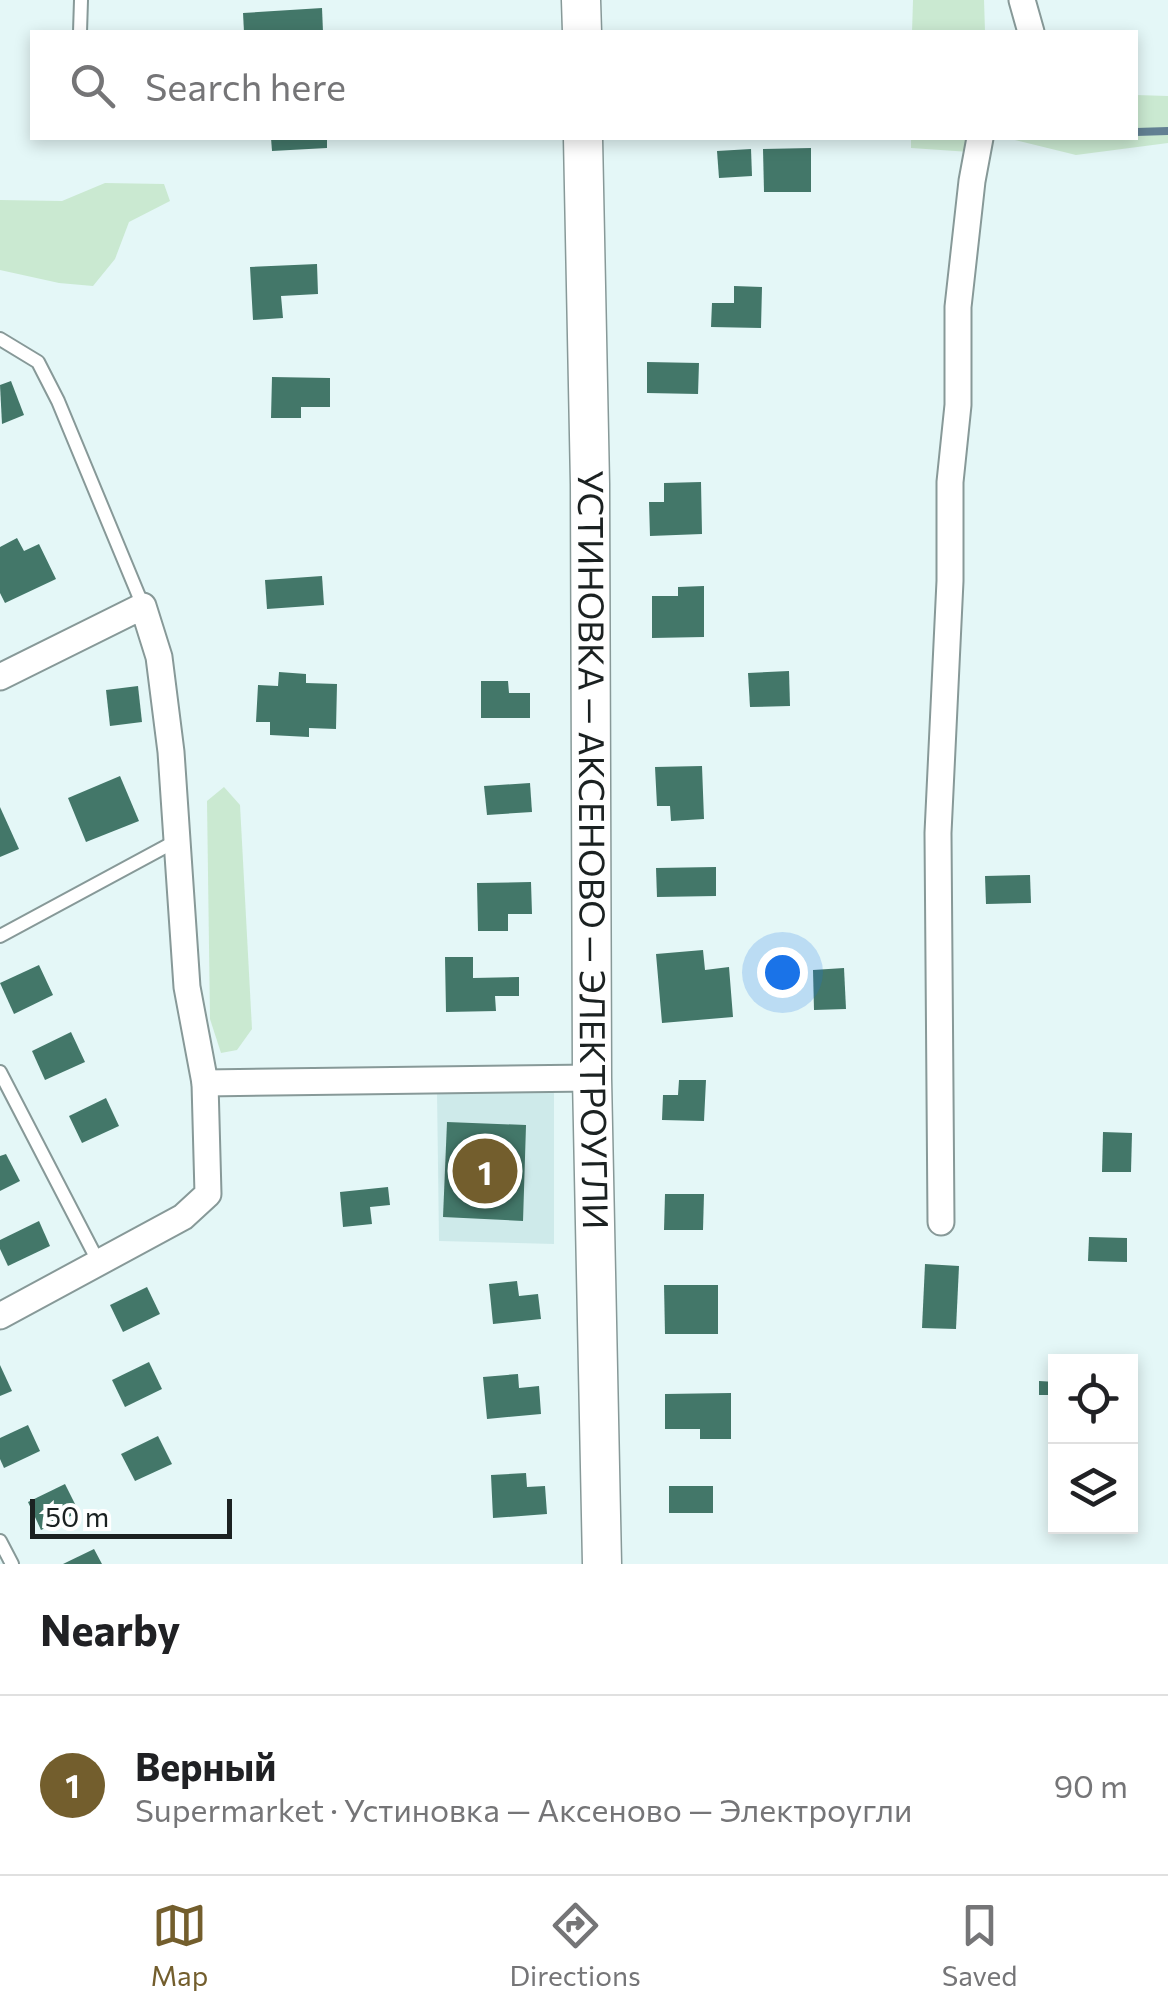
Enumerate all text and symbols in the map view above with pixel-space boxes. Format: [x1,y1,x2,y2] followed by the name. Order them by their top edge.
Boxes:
[30,30,1138,140] search box
[65,58,120,113] icon: search
[145,62,346,109] text: Search here
[571,470,619,1230] street label: УСТИНОВКА — АКСЕНОВО — ЭЛЕКТРОУГЛИ
[757,947,808,998] your location
[452,1134,518,1208] pin: 1
[1048,1354,1138,1534] map controls
[1048,1354,1138,1444] button: locate
[1048,1444,1138,1534] button: layers
[30,1494,232,1538] scale bar
[45,1499,109,1533] text: 50 m
[40,1603,180,1655] text: Nearby
[135,1742,276,1789] text: Верный
[65,1765,80,1805] text: 1
[1054,1765,1128,1805] text: 90 m
[135,1789,912,1829] text: Supermarket · Устиновка — Аксеново — Электроугли
[151,1898,208,1992] tab: Map
[509,1898,641,1992] tab: Directions
[942,1898,1017,1992] tab: Saved

